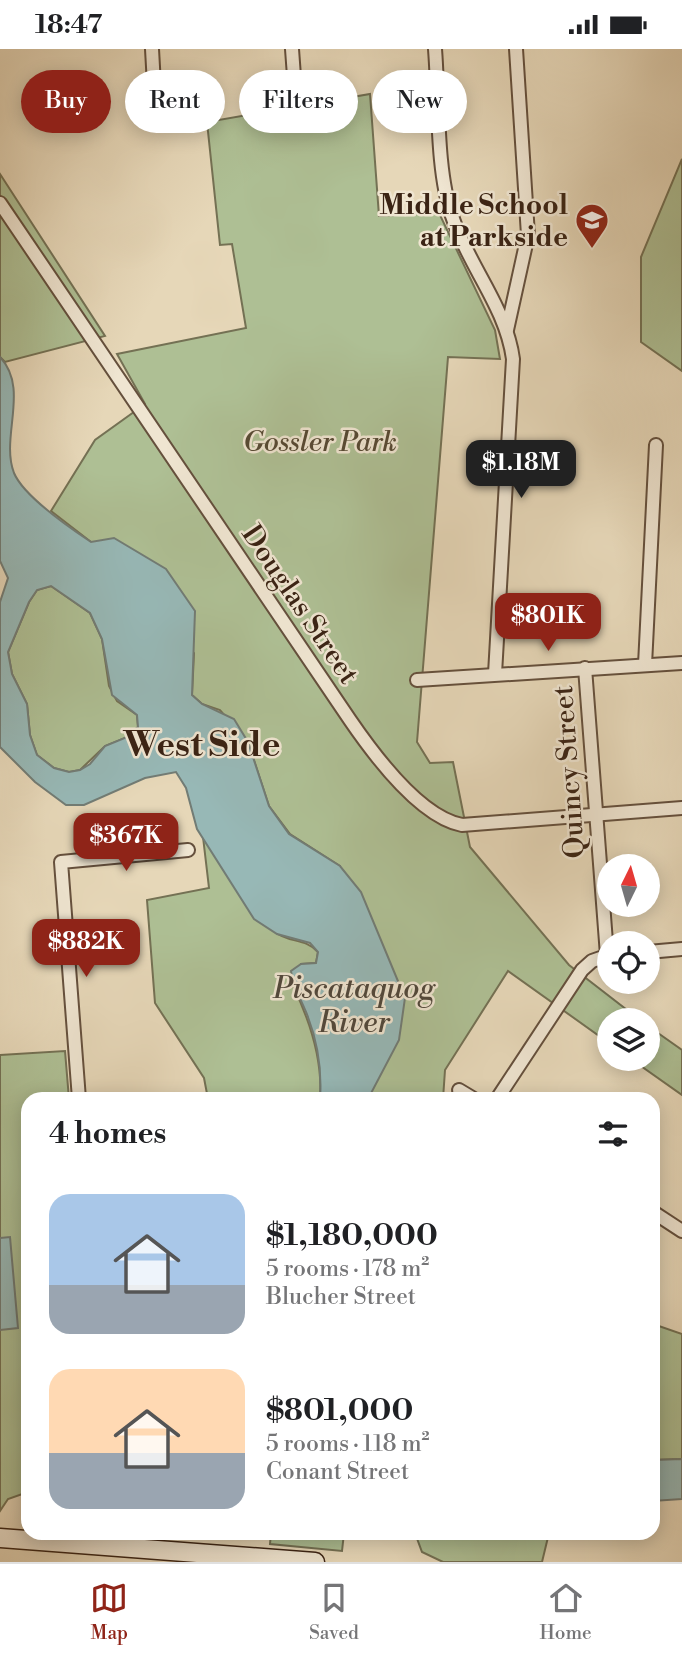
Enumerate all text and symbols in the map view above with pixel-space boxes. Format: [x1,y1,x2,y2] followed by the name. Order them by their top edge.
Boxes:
[35,9,102,41] text: 18:47
[21,70,111,133] chip: Buy
[125,70,225,133] chip: Rent
[239,70,358,133] chip: Filters
[372,70,467,133] chip: New
[379,188,568,255] place label: Middle School at Parkside
[573,201,611,250] school or university icon: Middle School at Parkside
[243,425,397,460] park label: Gossler Park
[464,441,578,500] pin: $1.18M
[482,449,560,477] text: $1.18M
[234,519,366,691] street label: Douglas Street
[499,593,597,653] pin: $801K
[511,602,585,630] text: $801K
[546,684,593,860] street label: Quincy Street
[123,724,280,767] district label: West Side
[77,813,175,873] pin: $367K
[89,822,163,850] text: $367K
[597,854,660,917] north arrow
[597,854,660,1071] map controls
[37,919,135,979] pin: $882K
[48,928,124,956] text: $882K
[597,931,660,994] button: locate
[272,970,436,1042] water label: Piscataquog River
[597,1008,660,1071] button: layers
[49,1115,166,1153] text: 4 homes
[594,1115,632,1153] icon: filters
[266,1217,438,1255] text: $1,180,000
[105,1222,189,1306] icon: home
[266,1255,429,1283] text: 5 rooms · 178 m²
[266,1283,416,1311] text: Blucher Street
[266,1392,413,1430] text: $801,000
[105,1397,189,1481] icon: home
[266,1430,430,1458] text: 5 rooms · 118 m²
[266,1458,409,1486] text: Conant Street
[90,1579,128,1645] tab: Map
[309,1579,359,1645] tab: Saved
[540,1579,592,1645] tab: Home

